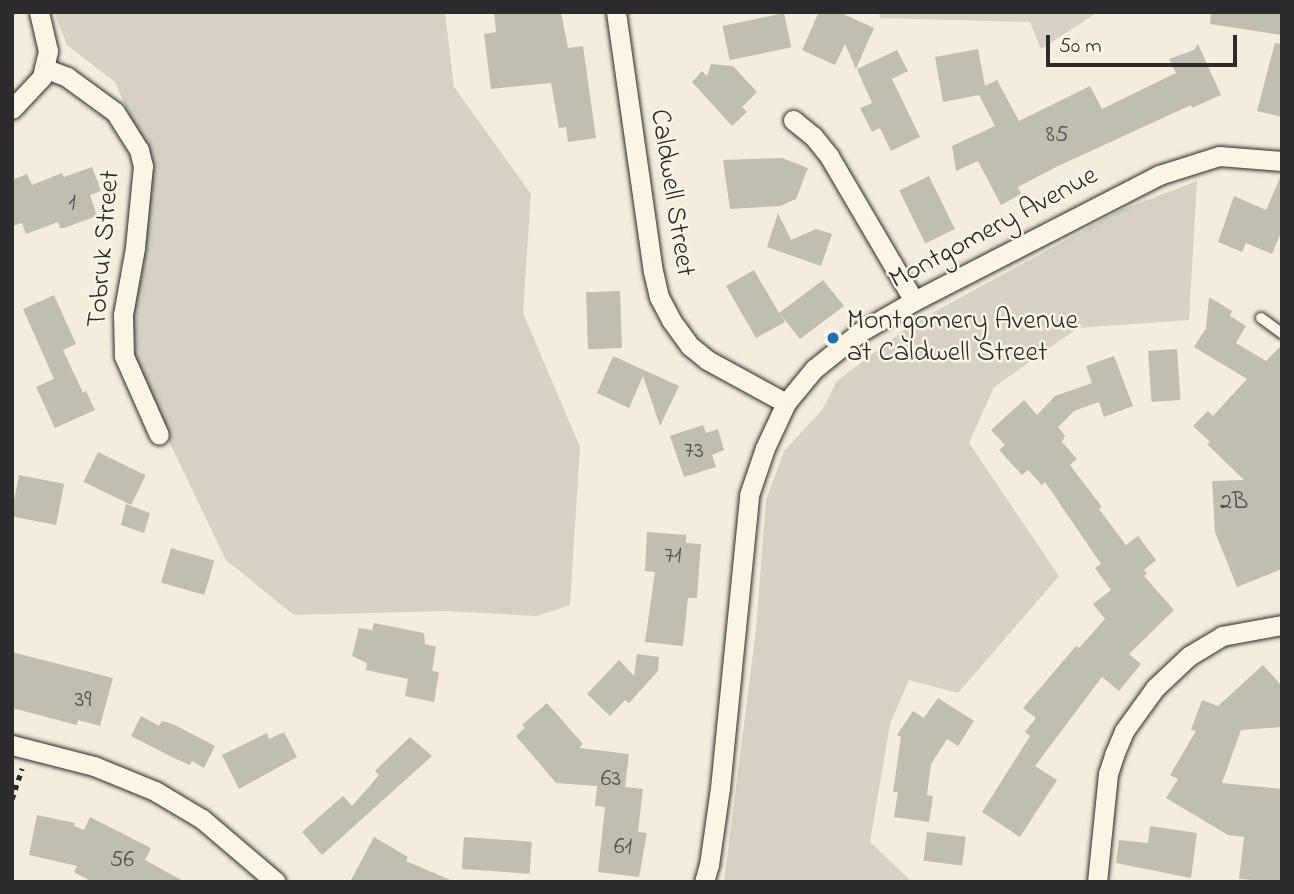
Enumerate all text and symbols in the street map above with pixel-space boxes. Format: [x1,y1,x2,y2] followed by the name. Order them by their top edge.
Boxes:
[1049,21,1240,65] scale bar
[1059,32,1102,62] text: 50 m
[641,107,701,279] street label: Caldwell Street
[1046,122,1068,150] house number: 85
[884,160,1104,298] street label: Montgomery Avenue
[81,169,129,329] street label: Tobruk Street
[68,190,76,218] house number: 1
[847,305,1078,371] place label: Montgomery Avenue at Caldwell Street
[825,330,841,346] marker: Montgomery Avenue at Caldwell Street
[684,438,704,466] house number: 73
[1220,489,1248,517] house number: 2B
[664,543,682,571] house number: 71
[74,687,92,715] house number: 39
[601,766,621,794] house number: 63
[614,834,632,862] house number: 61
[110,847,134,875] house number: 56

